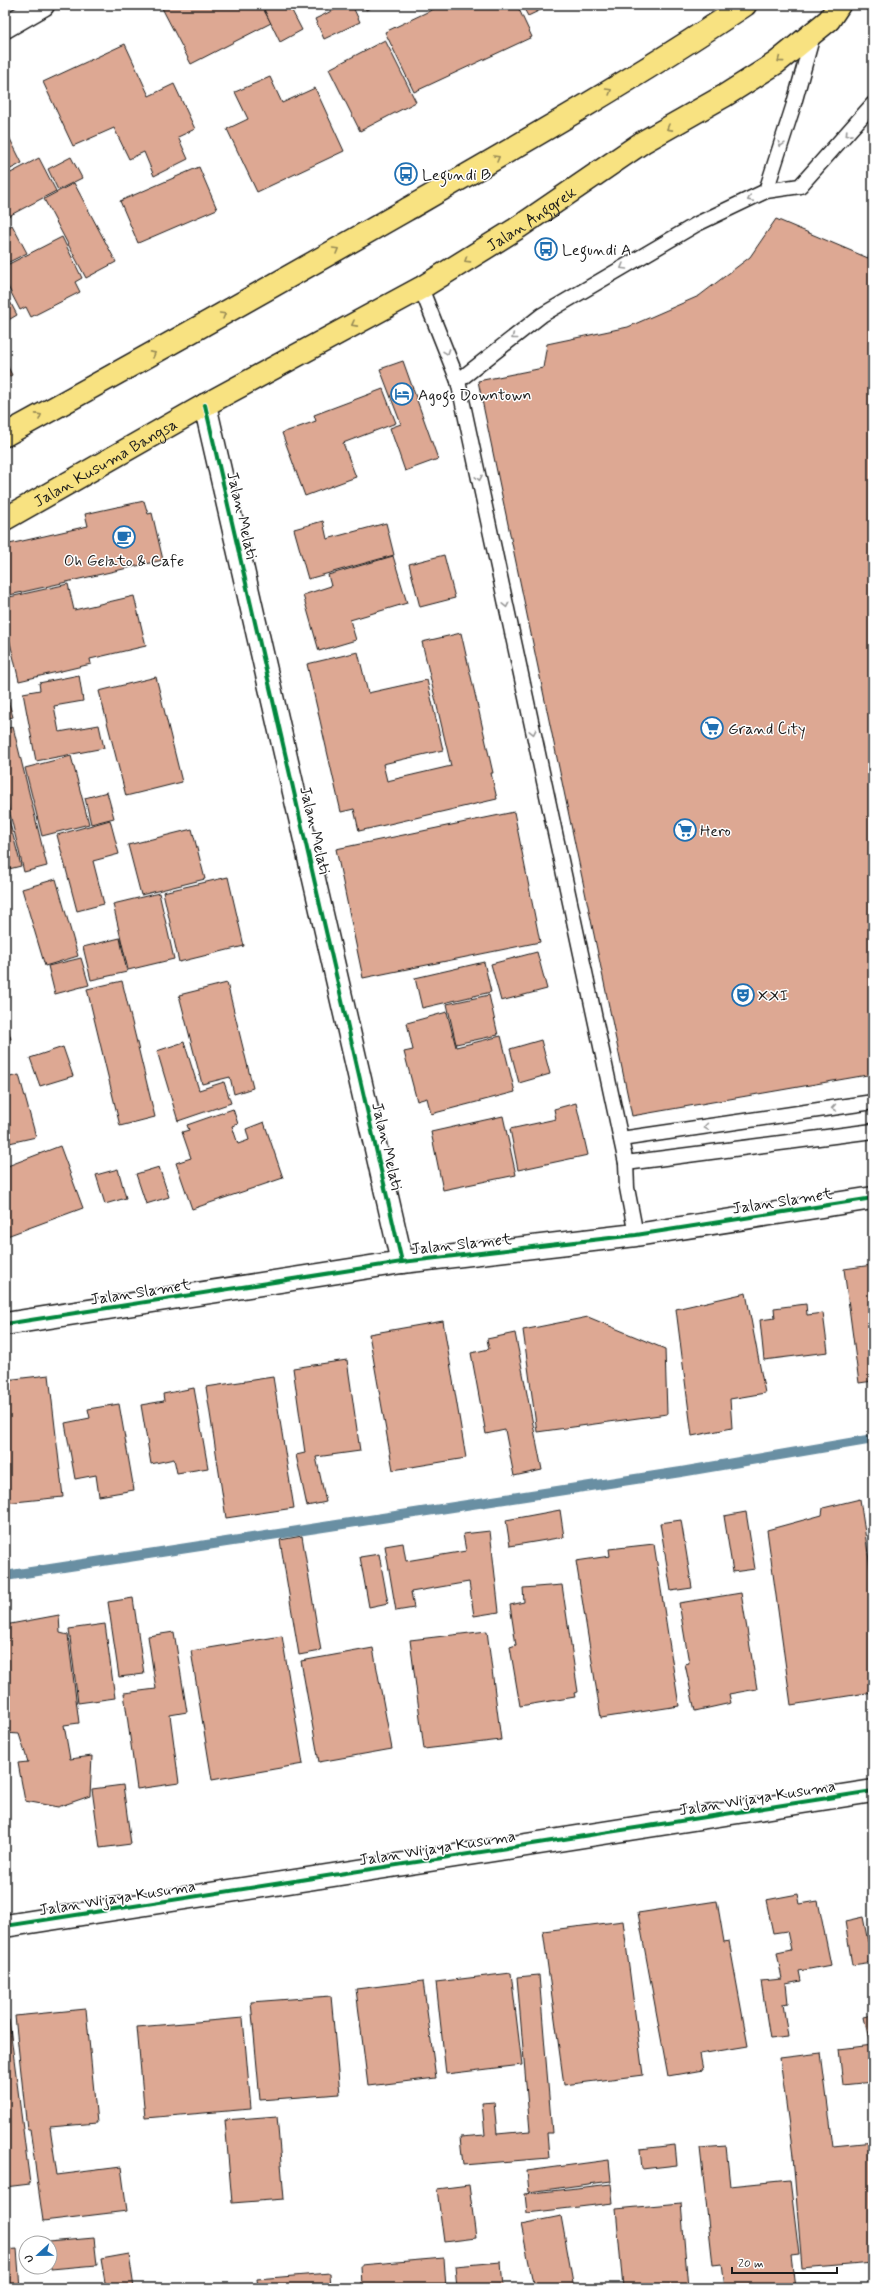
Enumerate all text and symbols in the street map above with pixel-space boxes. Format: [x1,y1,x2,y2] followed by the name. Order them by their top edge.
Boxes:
[777,55,784,63] one-way arrow
[605,88,612,96] one-way arrow
[666,123,673,130] one-way arrow
[845,129,853,137] one-way arrow
[777,140,786,147] one-way arrow
[493,155,500,162] one-way arrow
[393,161,419,187] bus stop icon: Legundi B
[422,165,491,187] place label: Legundi B
[483,182,580,257] street label: Jalan Anggrek
[746,194,754,202] one-way arrow
[533,236,559,262] bus stop icon: Legundi A
[562,240,631,262] place label: Legundi A
[332,248,339,255] one-way arrow
[464,255,471,262] one-way arrow
[620,263,627,270] one-way arrow
[219,312,226,319] one-way arrow
[351,320,358,327] one-way arrow
[511,333,518,340] one-way arrow
[442,348,450,355] one-way arrow
[149,351,156,358] one-way arrow
[389,381,415,407] hotel icon: Agogo Downtown
[418,385,531,407] place label: Agogo Downtown
[35,413,42,421] one-way arrow
[30,414,181,513] street label: Jalan Kusuma Bangsa
[221,469,262,561] street label: Jalan Melati
[474,474,482,481] one-way arrow
[111,524,137,550] cafe icon: Oh Gelato & Cafe
[64,551,184,572] place label: Oh Gelato & Cafe
[501,602,509,608] one-way arrow
[699,715,725,741] supermarket icon: Grand City
[728,719,806,740] place label: Grand City
[529,729,537,735] one-way arrow
[294,784,335,876] street label: Jalan Melati
[672,817,698,843] supermarket icon: Hero
[700,821,731,842] place label: Hero
[730,982,756,1008] theatre icon: XXI
[758,986,788,1007] place label: XXI
[366,1100,407,1192] street label: Jalan Melati
[831,1103,838,1112] one-way arrow
[703,1122,709,1131] one-way arrow
[731,1183,834,1220] street label: Jalan Slamet
[410,1229,513,1260] street label: Jalan Slamet
[89,1274,192,1311] street label: Jalan Slamet
[677,1776,837,1821] street label: Jalan Wijaya Kusuma
[357,1826,517,1871] street label: Jalan Wijaya Kusuma
[37,1876,197,1921] street label: Jalan Wijaya Kusuma
[18,2235,58,2275] north arrow
[732,2249,837,2275] scale bar
[22,2252,37,2264] text: U
[738,2256,764,2272] text: 20 m

